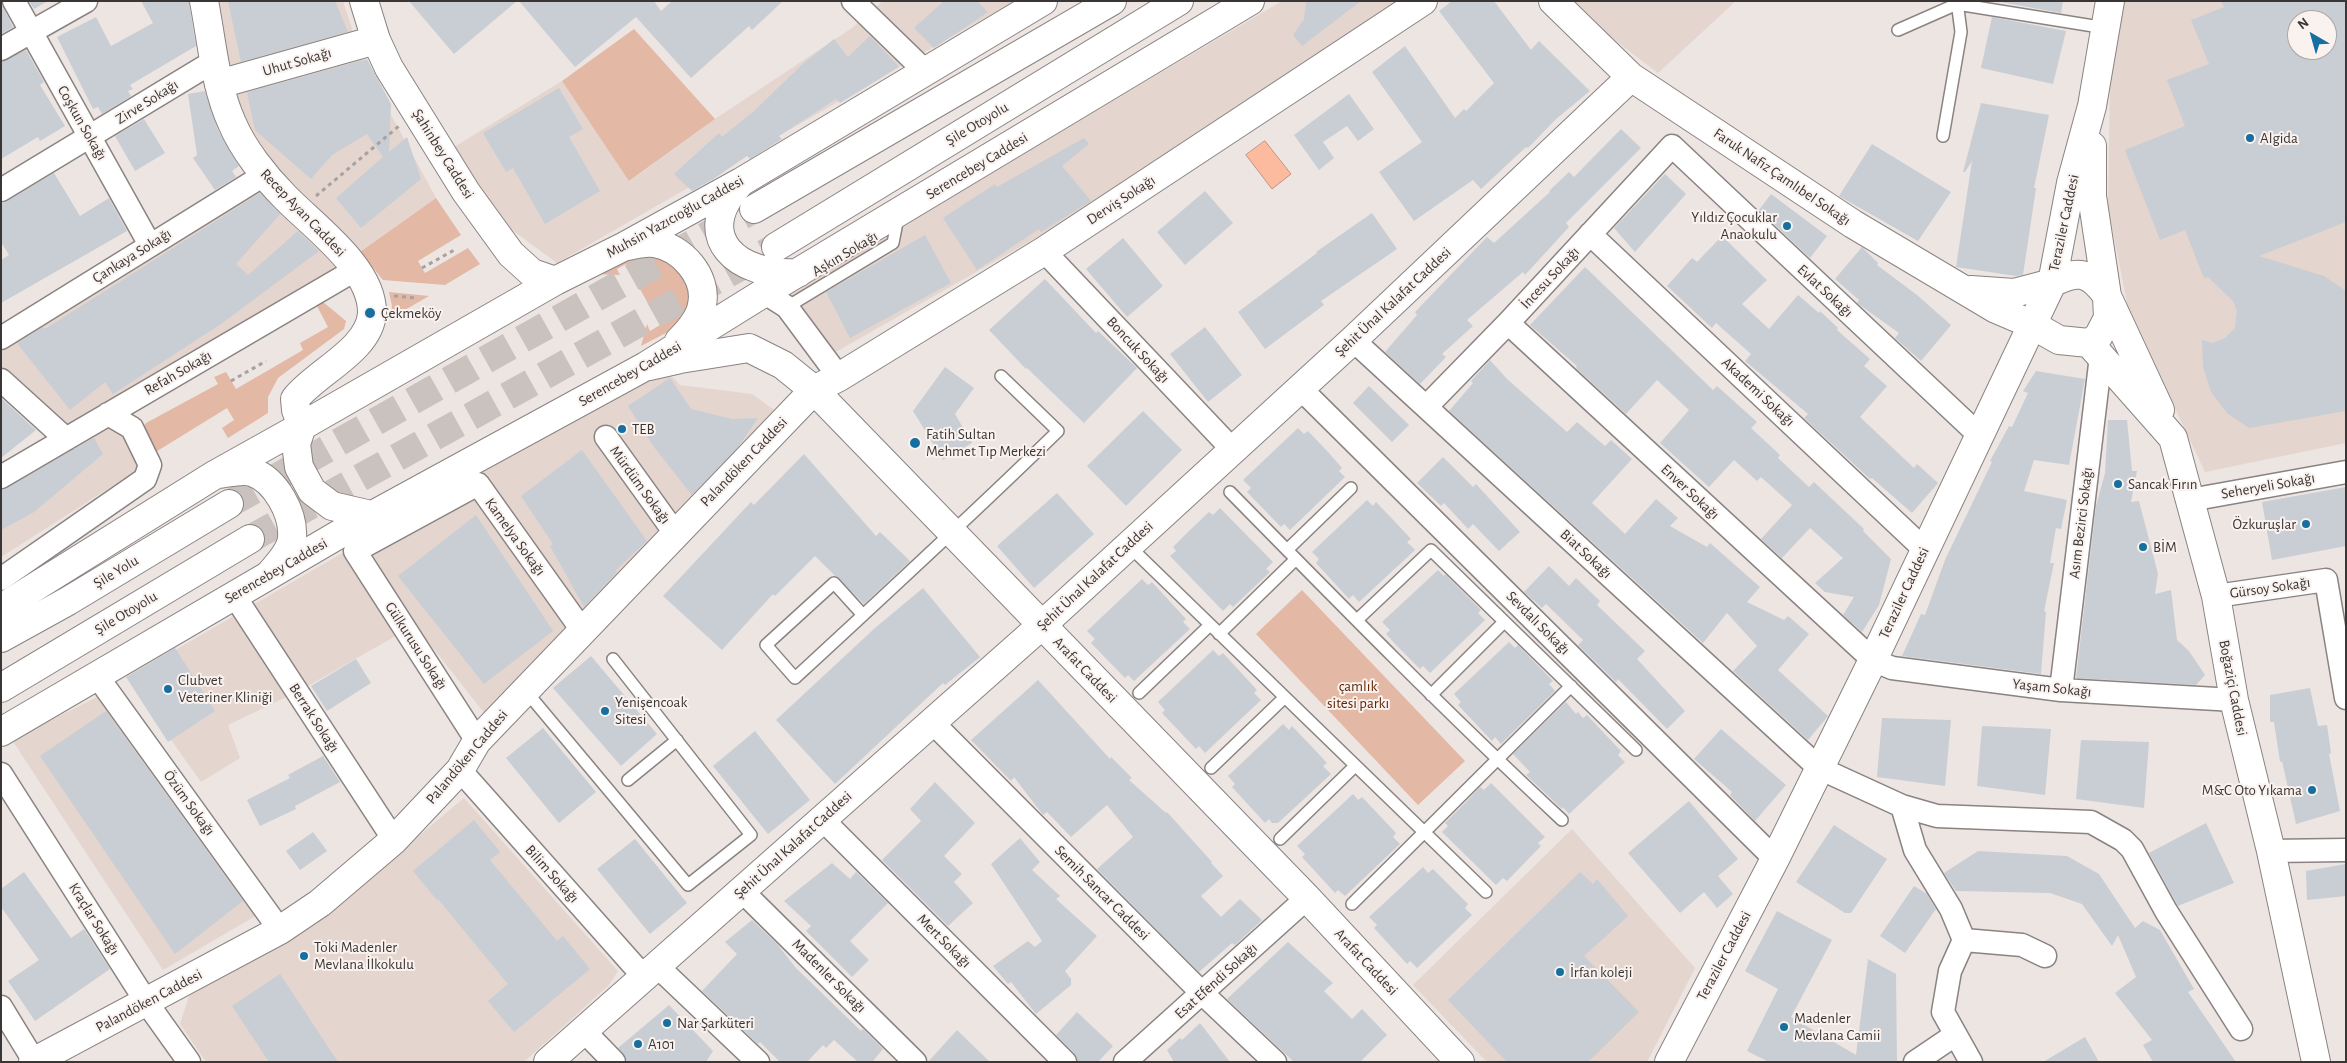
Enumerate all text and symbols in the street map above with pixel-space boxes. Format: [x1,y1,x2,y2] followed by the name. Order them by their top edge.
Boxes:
[2287,10,2337,60] north arrow
[2295,15,2312,32] text: N
[261,44,333,80] street label: Uhut Sokağı
[112,76,182,128] street label: Zirve Sokağı
[53,82,111,164] street label: Coşkun Sokağı
[942,98,1012,150] street label: Şile Otoyolu
[408,106,478,202] street label: Şahinbey Caddesi
[1710,124,1854,230] street label: Faruk Nafiz Çamlıbel Sokağı
[923,128,1031,204] street label: Serencebey Caddesi
[2260,129,2298,147] place label: Algida
[2244,132,2256,144] marker: Algida
[256,165,350,261] street label: Recep Ayan Caddesi
[1083,171,1159,229] street label: Derviş Sokağı
[603,172,747,262] street label: Muhsin Yazıcıoğlu Caddesi
[2045,173,2083,273] street label: Teraziler Caddesi
[1691,208,1777,243] place label: Yıldız Çocuklar Anaokulu
[1781,220,1793,232] marker: Yıldız Çocuklar Anaokulu
[89,225,175,287] street label: Çankaya Sokağı
[809,227,881,281] street label: Aşkın Sokağı
[1331,243,1455,361] street label: Şehit Ünal Kalafat Caddesi
[1517,243,1583,313] street label: İncesu Sokağı
[1793,261,1857,321] street label: Evlat Sokağı
[381,304,441,322] place label: Çekmeköy
[363,306,377,320] marker: Çekmeköy
[1103,313,1173,387] street label: Boncuk Sokağı
[575,337,685,411] street label: Serencebey Caddesi
[141,346,215,400] street label: Refah Sokağı
[1718,354,1798,430] street label: Akademi Sokağı
[697,413,791,511] street label: Palandöken Caddesi
[632,420,655,438] place label: TEB
[616,423,628,435] marker: TEB
[926,425,1046,460] place label: Fatih Sultan Mehmet Tıp Merkezi
[908,436,922,450] marker: Fatih Sultan Mehmet Tıp Merkezi
[606,442,674,528] street label: Mürdüm Sokağı
[1657,460,1723,524] street label: Enver Sokağı
[2065,466,2097,580] street label: Asım Bezirci Sokağı
[2220,469,2316,503] street label: Seheryeli Sokağı
[2128,475,2198,493] place label: Sancak Fırın
[2112,478,2124,490] marker: Sancak Fırın
[481,495,549,579] street label: Kamelya Sokağı
[2233,515,2296,533] place label: Özkuruşlar
[1033,517,1157,635] street label: Şehit Ünal Kalafat Caddesi
[2300,518,2312,530] marker: Özkuruşlar
[1556,525,1616,583] street label: Biat Sokağı
[221,534,331,608] street label: Serencebey Caddesi
[2153,538,2177,556] place label: BİM
[2137,541,2149,553] marker: BİM
[1875,544,1933,642] street label: Teraziler Caddesi
[90,552,142,592] street label: Şile Yolu
[2229,573,2311,603] street label: Gürsoy Sokağı
[91,587,161,639] street label: Şile Otoyolu
[1502,587,1574,659] street label: Sevdalı Sokağı
[381,599,451,693] street label: Gülkurusu Sokağı
[1049,633,1121,707] street label: Arafat Caddesi
[2215,639,2251,737] street label: Boğaziçi Caddesi
[178,671,272,706] place label: Clubvet Veteriner Kliniği
[2012,675,2092,701] street label: Yaşam Sokağı
[1327,677,1389,712] park label: çamlık sitesi parkı
[285,680,343,756] street label: Berrak Sokağı
[162,683,174,695] marker: Clubvet Veteriner Kliniği
[615,693,687,728] place label: Yenişencoak Sitesi
[599,705,611,717] marker: Yenişencoak Sitesi
[422,706,512,808] street label: Palandöken Caddesi
[159,767,219,839] street label: Özüm Sokağı
[2202,781,2302,799] place label: M&C Oto Yıkama
[2306,784,2318,796] marker: M&C Oto Yıkama
[730,787,856,903] street label: Şehit Ünal Kalafat Caddesi
[521,841,583,907] street label: Bilim Sokağı
[1051,842,1153,944] street label: Semih Sancar Caddesi
[65,880,123,958] street label: Kraçlar Sokağı
[1693,908,1755,1004] street label: Teraziler Caddesi
[913,910,975,972] street label: Mert Sokağı
[1330,925,1402,999] street label: Arafat Caddesi
[788,935,870,1017] street label: Madenler Sokağı
[314,938,414,973] place label: Toki Madenler Mevlana İlkokulu
[1171,939,1261,1023] street label: Esat Efendi Sokağı
[298,950,310,962] marker: Toki Madenler Mevlana İlkokulu
[1570,963,1632,981] place label: İrfan koleji
[93,965,205,1037] street label: Palandöken Caddesi
[1554,966,1566,978] marker: İrfan koleji
[1794,1009,1880,1044] place label: Madenler Mevlana Camii
[677,1014,754,1032] place label: Nar Şarküteri
[661,1017,673,1029] marker: Nar Şarküteri
[1778,1021,1790,1033] marker: Madenler Mevlana Camii
[648,1035,675,1053] place label: A101
[632,1038,644,1050] marker: A101

